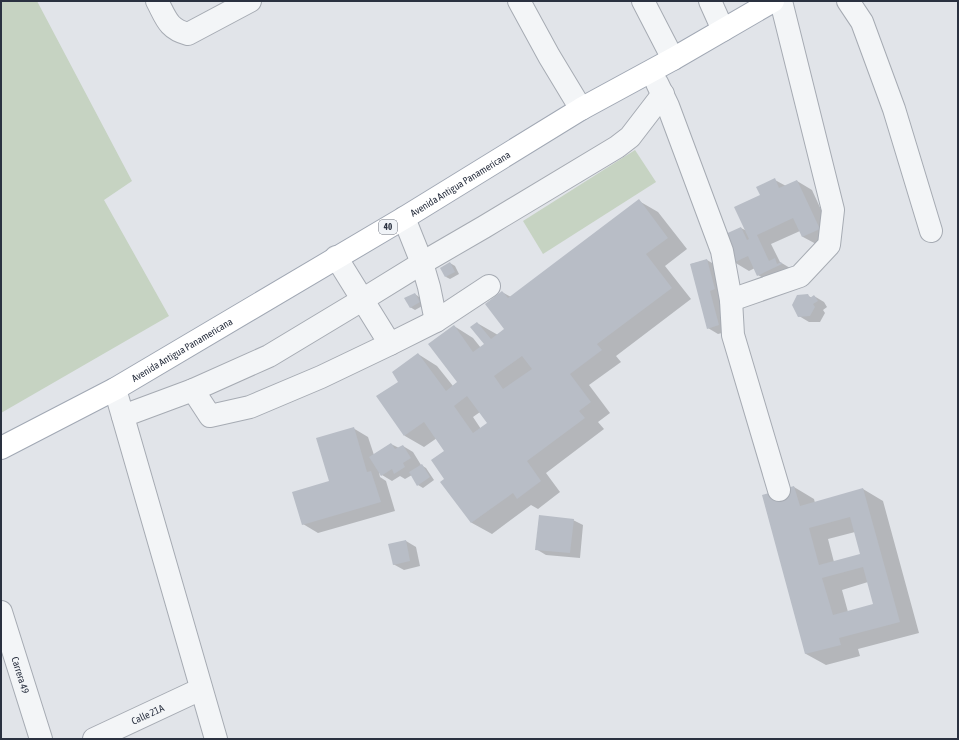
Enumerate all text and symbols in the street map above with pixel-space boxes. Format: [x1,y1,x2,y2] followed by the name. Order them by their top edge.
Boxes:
[408,148,512,218] street label: Avenida Antigua Panamericana
[379,220,397,234] road number: 40
[129,315,235,384] street label: Avenida Antigua Panamericana
[10,655,32,695] street label: Carrera 49
[129,702,166,726] street label: Calle 21A

